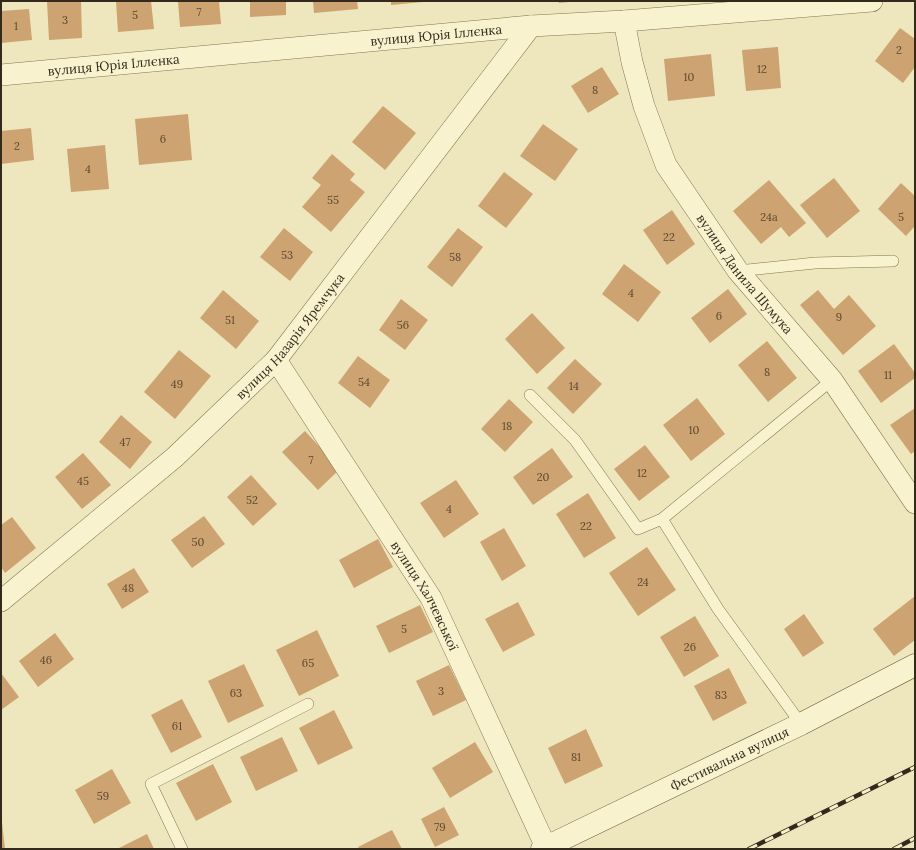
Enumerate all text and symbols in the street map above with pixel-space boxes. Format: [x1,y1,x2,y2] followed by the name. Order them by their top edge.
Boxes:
[196,5,202,19] house number: 7
[132,8,138,22] house number: 5
[62,13,68,27] house number: 3
[14,19,18,33] house number: 1
[369,20,503,49] street label: вулиця Юрія Іллєнка
[896,43,902,57] house number: 2
[47,50,180,79] street label: вулиця Юрія Іллєнка
[757,62,767,76] house number: 12
[684,70,695,84] house number: 10
[592,83,598,97] house number: 8
[160,132,166,146] house number: 6
[14,139,20,153] house number: 2
[85,162,91,176] house number: 4
[327,193,339,207] house number: 55
[760,210,778,224] house number: 24а
[898,210,904,224] house number: 5
[693,211,797,338] street label: вулиця Данила Шумука
[663,230,675,244] house number: 22
[281,248,293,262] house number: 53
[449,250,461,264] house number: 58
[232,269,348,403] street label: вулиця Назарія Яремчука
[628,286,634,300] house number: 4
[716,309,722,323] house number: 6
[836,310,842,324] house number: 9
[225,313,235,327] house number: 51
[397,318,409,332] house number: 56
[764,365,770,379] house number: 8
[884,368,892,382] house number: 11
[358,375,370,389] house number: 54
[171,377,183,391] house number: 49
[569,379,579,393] house number: 14
[502,419,512,433] house number: 18
[689,423,700,437] house number: 10
[119,435,131,449] house number: 47
[308,453,314,467] house number: 7
[637,466,647,480] house number: 12
[537,470,550,484] house number: 20
[77,474,89,488] house number: 45
[246,493,258,507] house number: 52
[446,502,452,516] house number: 4
[580,519,592,533] house number: 22
[192,535,205,549] house number: 50
[387,537,463,653] street label: вулиця Халчевської
[637,575,649,589] house number: 24
[122,581,134,595] house number: 48
[401,622,407,636] house number: 5
[684,640,696,654] house number: 26
[40,653,52,667] house number: 46
[302,656,314,670] house number: 65
[438,684,444,698] house number: 3
[230,686,242,700] house number: 63
[715,688,727,702] house number: 83
[172,719,182,733] house number: 61
[667,723,791,794] street label: Фестивальна вулиця
[571,750,581,764] house number: 81
[97,789,109,803] house number: 59
[434,820,446,834] house number: 79

